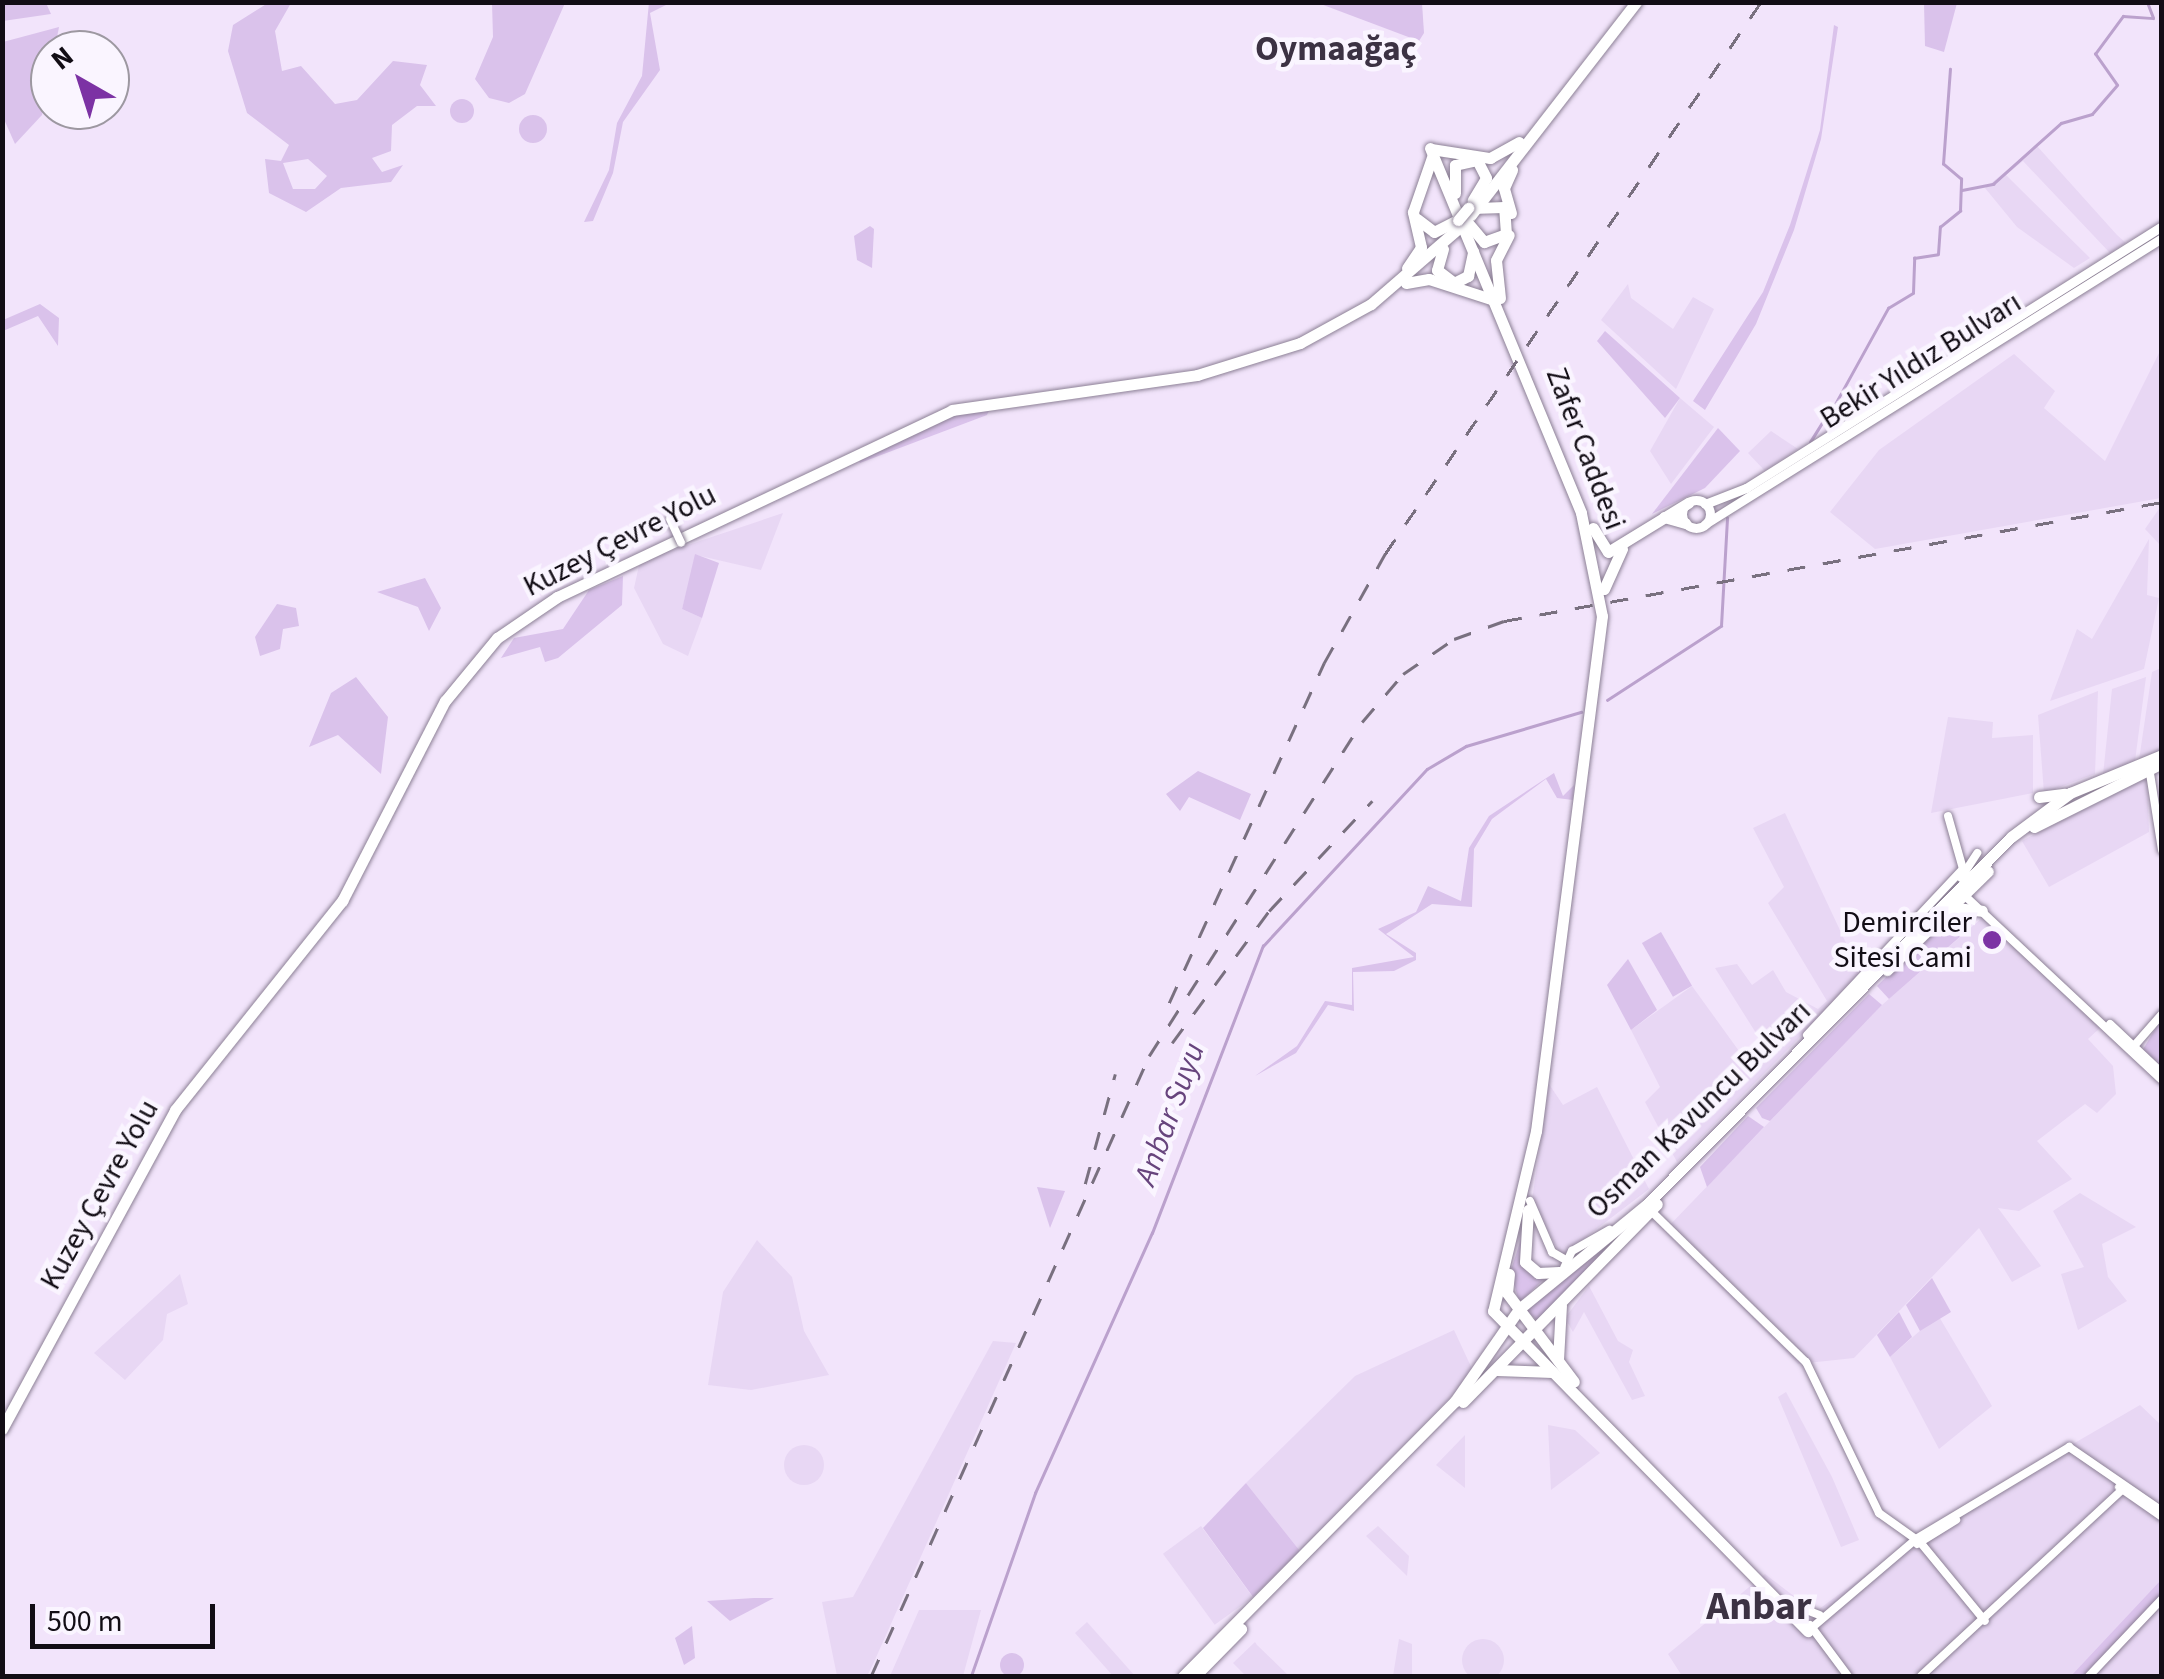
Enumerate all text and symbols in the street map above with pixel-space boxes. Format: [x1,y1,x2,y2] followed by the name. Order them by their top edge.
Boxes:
[1255,28,1417,70] district label: Oymaağaç
[30,30,130,130] north arrow
[43,37,82,80] text: N
[1814,285,2028,437] street label: Bekir Yıldız Bulvarı
[1538,363,1632,535] street label: Zafer Caddesi
[518,477,722,605] street label: Kuzey Çevre Yolu
[1834,905,1972,976] place label: Demirciler Sitesi Cami
[1981,929,2003,951] marker: Demirciler Sitesi Cami
[1579,994,1819,1226] street label: Osman Kavuncu Bulvarı
[1127,1038,1213,1190] water label: Anbar Suyu
[33,1094,167,1296] street label: Kuzey Çevre Yolu
[1706,1583,1812,1631] district label: Anbar
[35,1584,220,1646] scale bar
[47,1600,123,1643] text: 500 m

